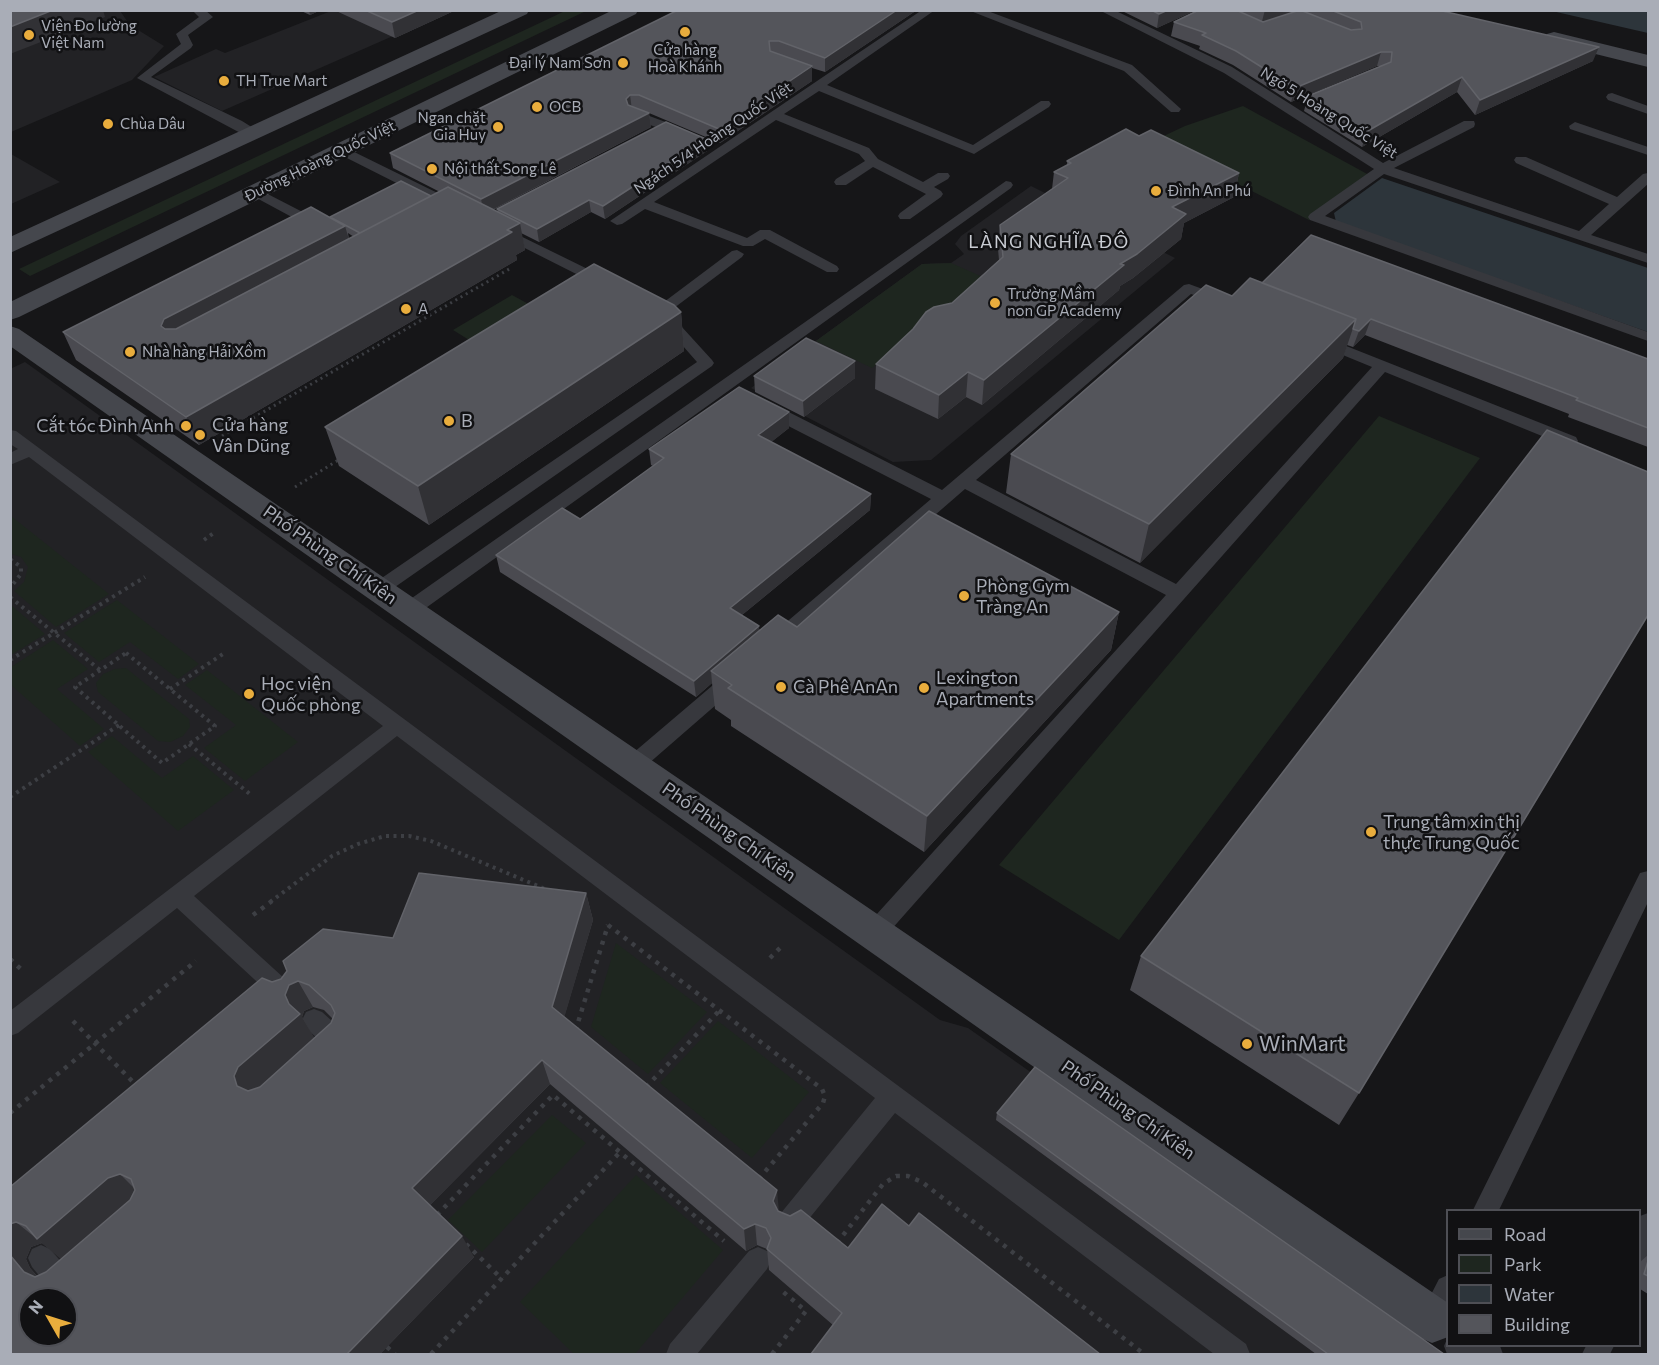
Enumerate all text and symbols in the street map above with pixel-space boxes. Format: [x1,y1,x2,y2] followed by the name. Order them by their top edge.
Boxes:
[41,17,137,52] place label: Viện Đo lường Việt Nam
[678,25,692,39] marker: Cửa hàng Hoà Khánh
[22,28,36,42] marker: Viện Đo lường Việt Nam
[648,41,722,76] place label: Cửa hàng Hoà Khánh
[509,54,611,72] place label: Đại lý Nam Sơn
[616,56,630,70] marker: Đại lý Nam Sơn
[1257,63,1401,163] street label: Ngõ 5 Hoàng Quốc Việt
[236,72,327,90] place label: TH True Mart
[217,74,231,88] marker: TH True Mart
[630,78,796,198] street label: Ngách 5/4 Hoàng Quốc Việt
[549,98,581,116] place label: OCB
[530,100,544,114] marker: OCB
[417,109,486,144] place label: Ngan chặt Gia Huy
[120,115,185,133] place label: Chùa Dâu
[101,117,115,131] marker: Chùa Dâu
[242,117,398,205] street label: Đường Hoàng Quốc Việt
[491,120,505,134] marker: Ngan chặt Gia Huy
[444,160,556,178] place label: Nội thất Song Lê
[425,162,439,176] marker: Nội thất Song Lê
[1168,182,1251,200] place label: Đình An Phú
[1149,184,1163,198] marker: Đình An Phú
[968,231,1130,253] district label: LÀNG NGHĨA ĐÔ
[1007,285,1122,320] place label: Trường Mầm non GP Academy
[988,296,1002,310] marker: Trường Mầm non GP Academy
[418,300,428,318] place label: A
[399,302,413,316] marker: A
[142,343,266,361] place label: Nhà hàng Hải Xồm
[123,345,137,359] marker: Nhà hàng Hải Xồm
[461,410,473,432] place label: B
[212,414,290,456] place label: Cửa hàng Vân Dũng
[442,414,456,428] marker: B
[36,415,174,437] place label: Cắt tóc Đình Anh
[179,419,193,433] marker: Cắt tóc Đình Anh
[193,428,207,442] marker: Cửa hàng Vân Dũng
[259,501,401,609] street label: Phố Phùng Chí Kiên
[976,575,1070,618] place label: Phòng Gym Tràng An
[957,589,971,603] marker: Phòng Gym Tràng An
[936,667,1034,710] place label: Lexington Apartments
[261,673,361,716] place label: Học viện Quốc phòng
[793,676,898,698] place label: Cà Phê AnAn
[774,680,788,694] marker: Cà Phê AnAn
[917,681,931,695] marker: Lexington Apartments
[242,687,256,701] marker: Học viện Quốc phòng
[658,778,800,886] street label: Phố Phùng Chí Kiên
[1383,811,1520,854] place label: Trung tâm xin thị thực Trung Quốc
[1364,825,1378,839] marker: Trung tâm xin thị thực Trung Quốc
[1259,1031,1346,1057] place label: WinMart
[1240,1037,1254,1051] marker: WinMart
[1057,1056,1199,1164] street label: Phố Phùng Chí Kiên
[1446,1209,1641,1347] legend
[1504,1223,1546,1245] text: Road
[1504,1253,1542,1275] text: Park
[1504,1283,1555,1305] text: Water
[18,1287,78,1347] north arrow
[24,1296,46,1317] text: N
[1504,1313,1570,1335] text: Building

